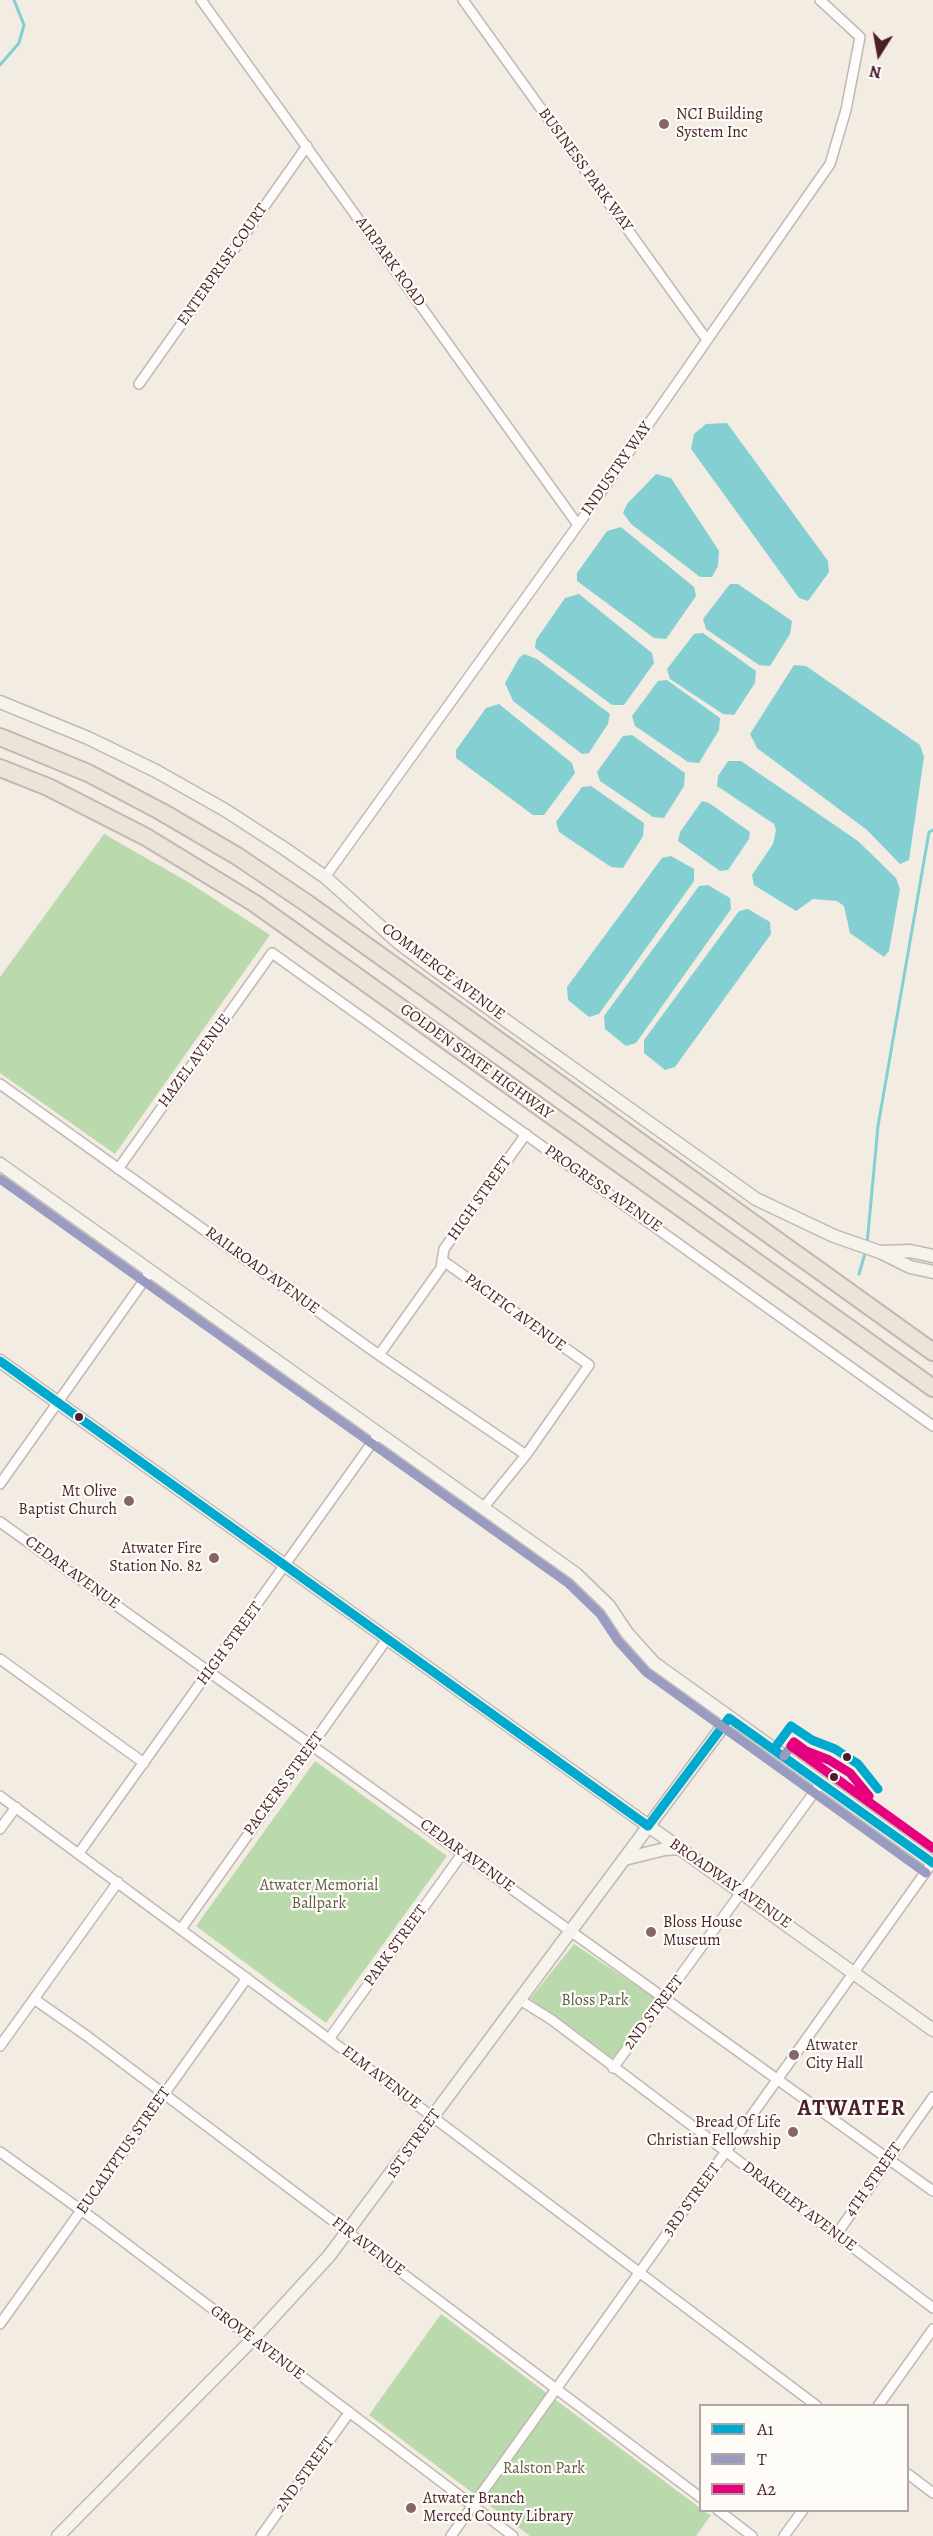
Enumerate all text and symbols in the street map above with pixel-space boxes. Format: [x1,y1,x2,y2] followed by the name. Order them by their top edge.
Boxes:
[849,24,909,84] north arrow
[868,60,883,84] text: N
[534,104,636,236] street label: BUSINESS PARK WAY
[676,105,763,143] place label: NCI Building System Inc
[657,117,671,131] marker: NCI Building System Inc
[174,200,272,330] street label: ENTERPRISE COURT
[351,213,429,311] street label: AIRPARK ROAD
[578,419,656,519] street label: INDUSTRY WAY
[378,919,508,1025] street label: COMMERCE AVENUE
[396,1000,556,1124] street label: GOLDEN STATE HIGHWAY
[155,1011,235,1111] street label: HAZEL AVENUE
[540,1141,666,1237] street label: PROGRESS AVENUE
[444,1153,516,1245] street label: HIGH STREET
[201,1223,323,1319] street label: RAILROAD AVENUE
[461,1270,569,1356] street label: PACIFIC AVENUE
[73,1411,85,1423] unlabelled marker
[18,1482,117,1520] place label: Mt Olive Baptist Church
[122,1494,136,1508] marker: Mt Olive Baptist Church
[21,1532,123,1614] street label: CEDAR AVENUE
[109,1539,202,1577] place label: Atwater Fire Station No. 82
[207,1551,221,1565] marker: Atwater Fire Station No. 82
[193,1599,267,1689] street label: HIGH STREET
[240,1729,328,1839] street label: PACKERS STREET
[841,1751,853,1763] unlabelled marker
[828,1771,840,1783] unlabelled marker
[416,1815,518,1897] street label: CEDAR AVENUE
[665,1835,795,1933] street label: BROADWAY AVENUE
[260,1876,378,1914] park label: Atwater Memorial Ballpark
[360,1902,432,1990] street label: PARK STREET
[663,1913,742,1951] place label: Bloss House Museum
[644,1925,658,1939] marker: Bloss House Museum
[620,1972,688,2054] street label: 2ND STREET
[561,1991,629,2011] park label: Bloss Park
[806,2036,863,2074] place label: Atwater City Hall
[338,2042,424,2114] street label: ELM AVENUE
[787,2048,801,2062] marker: Atwater City Hall
[73,2084,175,2218] street label: EUCALYPTUS STREET
[798,2097,906,2123] district label: ATWATER
[383,2106,445,2182] street label: 1ST STREET
[647,2113,781,2151] place label: Bread Of Life Christian Fellowship
[786,2125,800,2139] marker: Bread Of Life Christian Fellowship
[842,2139,906,2221] street label: 4TH STREET
[738,2158,860,2256] street label: DRAKELEY AVENUE
[659,2160,725,2240] street label: 3RD STREET
[328,2213,408,2281] street label: FIR AVENUE
[206,2301,308,2385] street label: GROVE AVENUE
[699,2404,909,2512] legend
[757,2417,774,2441] text: A1
[271,2434,339,2516] street label: 2ND STREET
[757,2447,767,2471] text: T
[503,2459,585,2479] park label: Ralston Park
[757,2477,776,2501] text: A2
[423,2489,573,2527] place label: Atwater Branch Merced County Library
[404,2501,418,2515] marker: Atwater Branch Merced County Library

